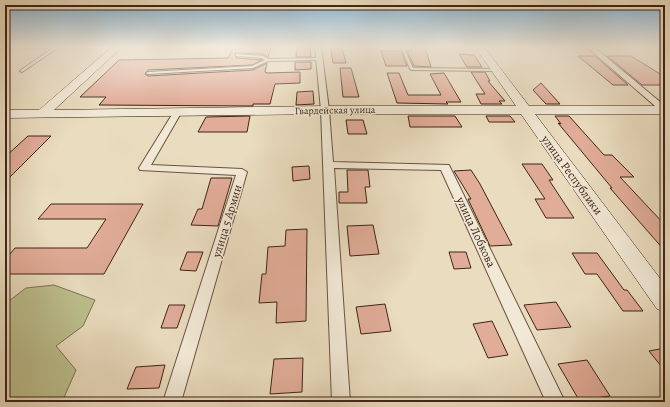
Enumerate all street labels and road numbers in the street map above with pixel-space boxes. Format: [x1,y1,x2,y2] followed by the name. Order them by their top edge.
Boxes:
[295,103,376,118] street label: Гвардейская улица
[537,131,606,218] street label: улица Республики
[208,182,246,261] street label: улица 5 Армии
[452,193,500,270] street label: улица Лобкова

